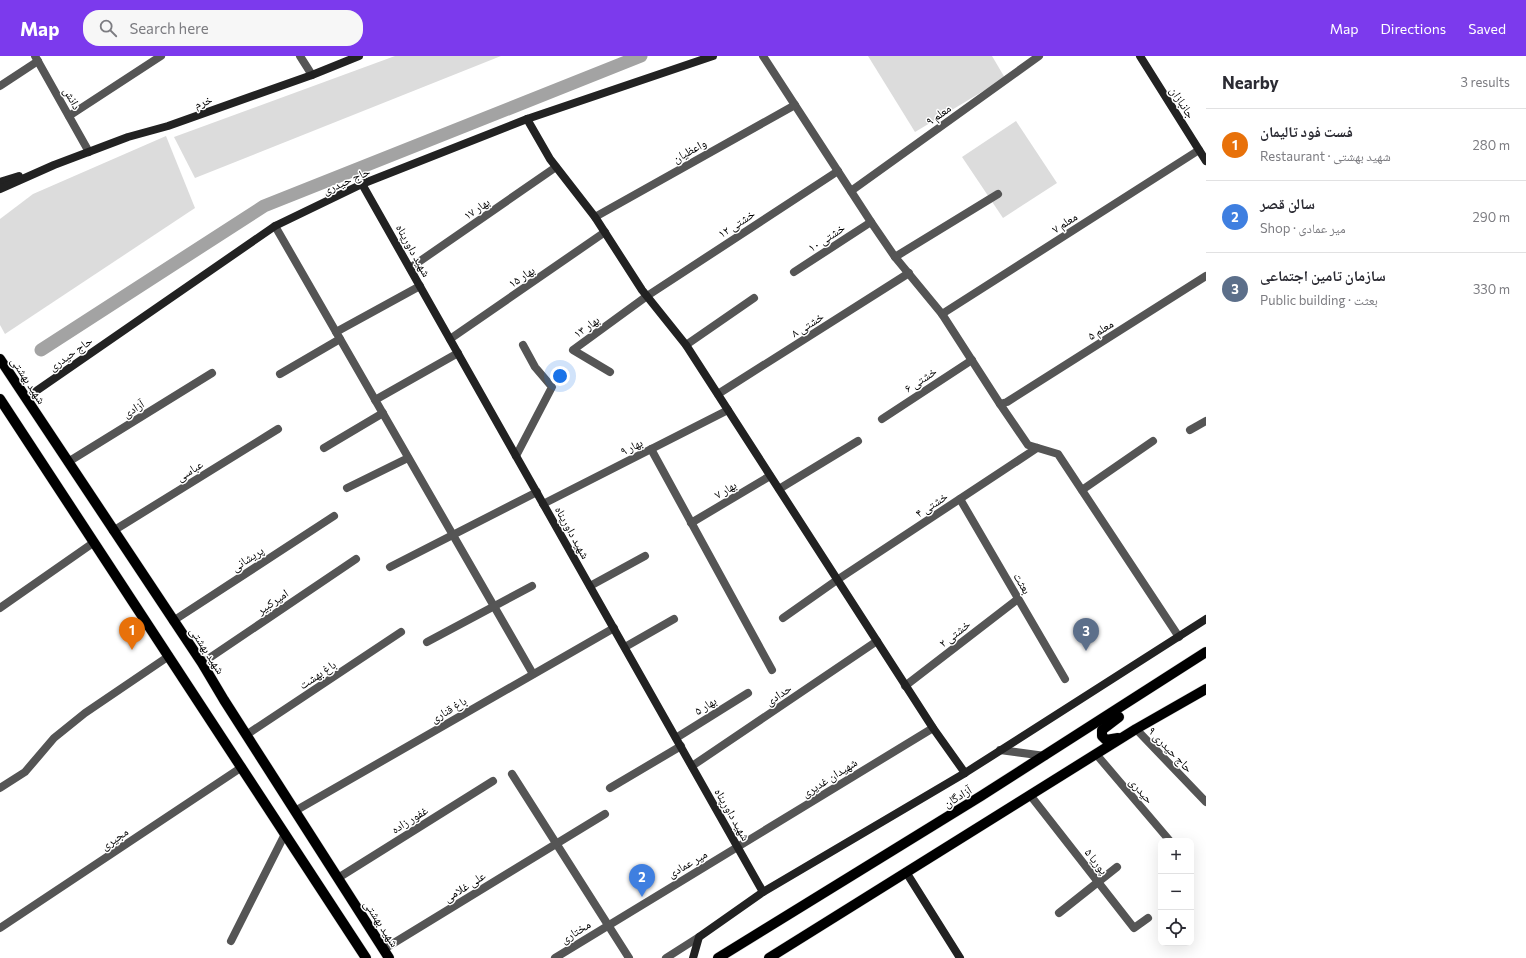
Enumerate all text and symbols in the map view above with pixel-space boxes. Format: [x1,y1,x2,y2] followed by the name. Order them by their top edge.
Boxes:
[83,10,363,46] search box
[20,17,59,40] text: Map
[97,17,119,39] icon: search
[129,19,209,37] text: Search here
[1330,20,1359,37] text: Map
[1381,20,1446,37] text: Directions
[1468,20,1506,37] text: Saved
[1222,72,1279,93] text: Nearby
[1461,74,1510,90] text: 3 results
[1166,83,1199,122] street label: جانبازان
[60,84,85,112] street label: دانش
[192,91,215,112] street label: خرم
[923,100,954,129] street label: معلم ۹
[1260,122,1353,140] text: فست فود تالیمان
[670,135,709,166] street label: واعظیان
[1232,137,1238,153] text: 1
[1473,137,1510,153] text: 280 m
[1260,148,1391,164] text: Restaurant · شهید بهشتی
[320,163,373,198] street label: حاج حیدری
[460,194,493,223] street label: بهار ۱۷
[1260,194,1315,212] text: سالن قصر
[715,206,758,241] street label: خشتی ۱۲
[1049,209,1080,237] street label: معلم ۷
[1231,209,1239,225] text: 2
[1473,209,1510,225] text: 290 m
[805,220,848,255] street label: خشتی ۱۰
[1260,220,1346,236] text: Shop · میر عمادی
[393,221,434,280] street label: شهید داورپناه
[505,262,538,291] street label: بهار ۱۵
[1260,266,1386,284] text: سازمان تامین اجتماعی
[1231,281,1239,297] text: 3
[1473,281,1510,297] text: 330 m
[1260,292,1378,308] text: Public building · بعثت
[788,308,827,340] street label: خشتی ۸
[570,312,602,341] street label: بهار ۱۳
[1085,316,1116,344] street label: معلم ۵
[45,333,96,374] street label: حاج حیدری
[7,354,49,407] street label: شهید بهشتی
[901,363,940,395] street label: خشتی ۶
[550,366,570,386] your location
[120,396,148,421] street label: آزادی
[617,434,645,459] street label: بهار ۹
[173,456,206,485] street label: عباسی
[711,477,739,502] street label: بهار ۷
[912,488,951,520] street label: خشتی ۴
[552,503,593,562] street label: شهید داورپناه
[228,542,267,575] street label: پریشانی
[1010,570,1035,597] street label: بعثت
[253,585,291,618] street label: امیرکبیر
[936,616,973,650] street label: خشتی ۲
[119,617,145,650] pin: 1
[1073,618,1099,651] pin: 3
[186,624,228,677] street label: شهید بهشتی
[296,657,339,693] street label: باغ بهشت
[762,680,795,709] street label: حدادی
[427,693,470,727] street label: باغ قناری
[691,693,719,718] street label: بهار ۵
[1145,723,1196,776] street label: حاج حیدری ۹
[799,754,860,801] street label: شهیدان غدیری
[1126,774,1157,807] street label: حیدری
[940,782,975,811] street label: آزادگان
[711,785,754,843] street label: شهید داورپناه
[388,802,430,836] street label: غفور زاده
[98,824,131,853] street label: مجیری
[1158,838,1194,946] map controls
[1158,838,1194,874] button: +
[1082,845,1112,878] street label: پوریا ۵
[665,846,710,881] street label: میر عمادی
[629,864,655,897] pin: 2
[441,868,488,905] street label: علی غلامی
[1158,874,1194,910] button: −
[360,897,402,950] street label: شهید بهشتی
[1158,910,1194,946] button: locate
[557,916,593,946] street label: مختاری

